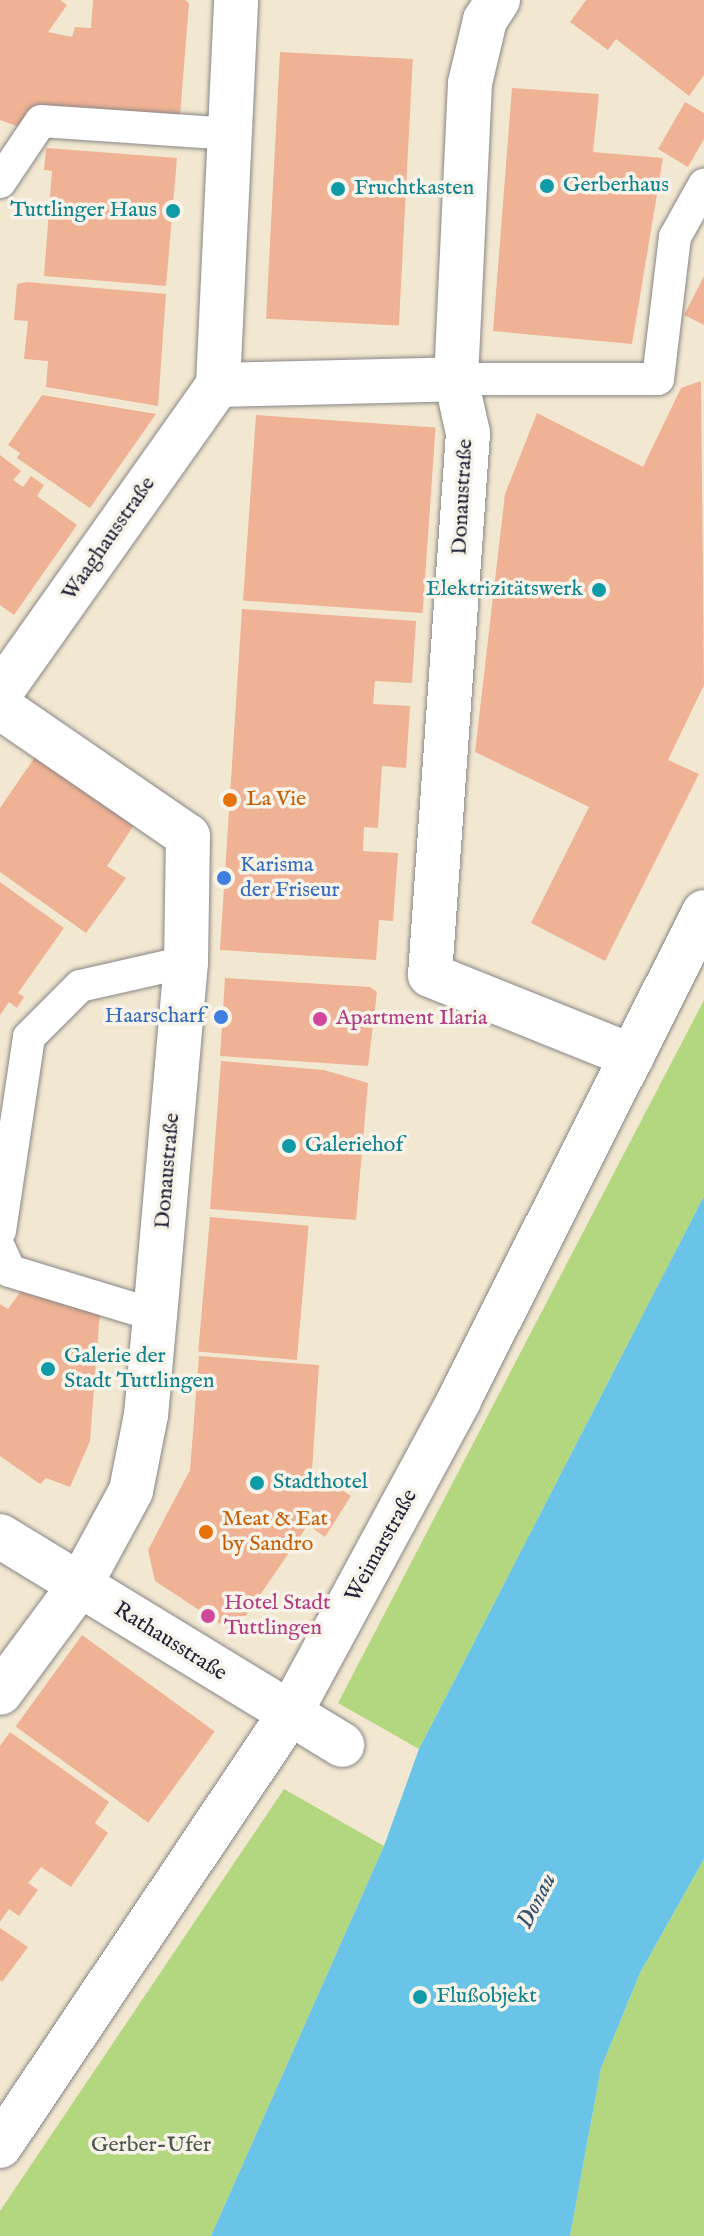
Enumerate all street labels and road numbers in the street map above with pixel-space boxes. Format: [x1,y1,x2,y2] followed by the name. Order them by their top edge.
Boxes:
[447,438,479,556] street label: Donaustraße
[57,472,161,606] street label: Waaghausstraße
[150,1112,186,1230] street label: Donaustraße
[340,1485,424,1607] street label: Weimarstraße
[109,1597,231,1687] street label: Rathausstraße

